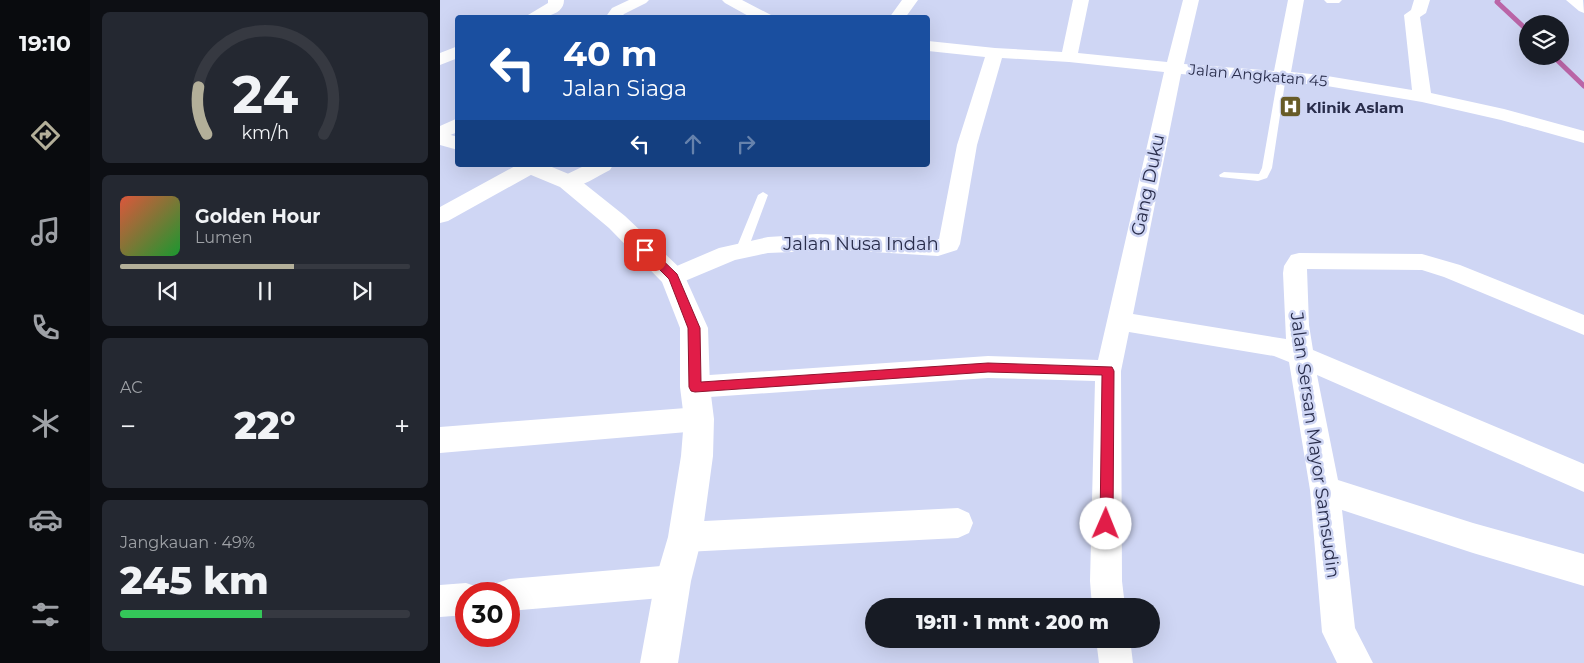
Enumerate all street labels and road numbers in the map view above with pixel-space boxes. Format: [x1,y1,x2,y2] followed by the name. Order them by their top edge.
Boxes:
[1187,59,1328,91] street label: Jalan Angkatan 45
[1126,132,1170,238] street label: Gang Duku
[782,233,939,255] street label: Jalan Nusa Indah
[1285,310,1345,579] street label: Jalan Sersan Mayor Samsudin

